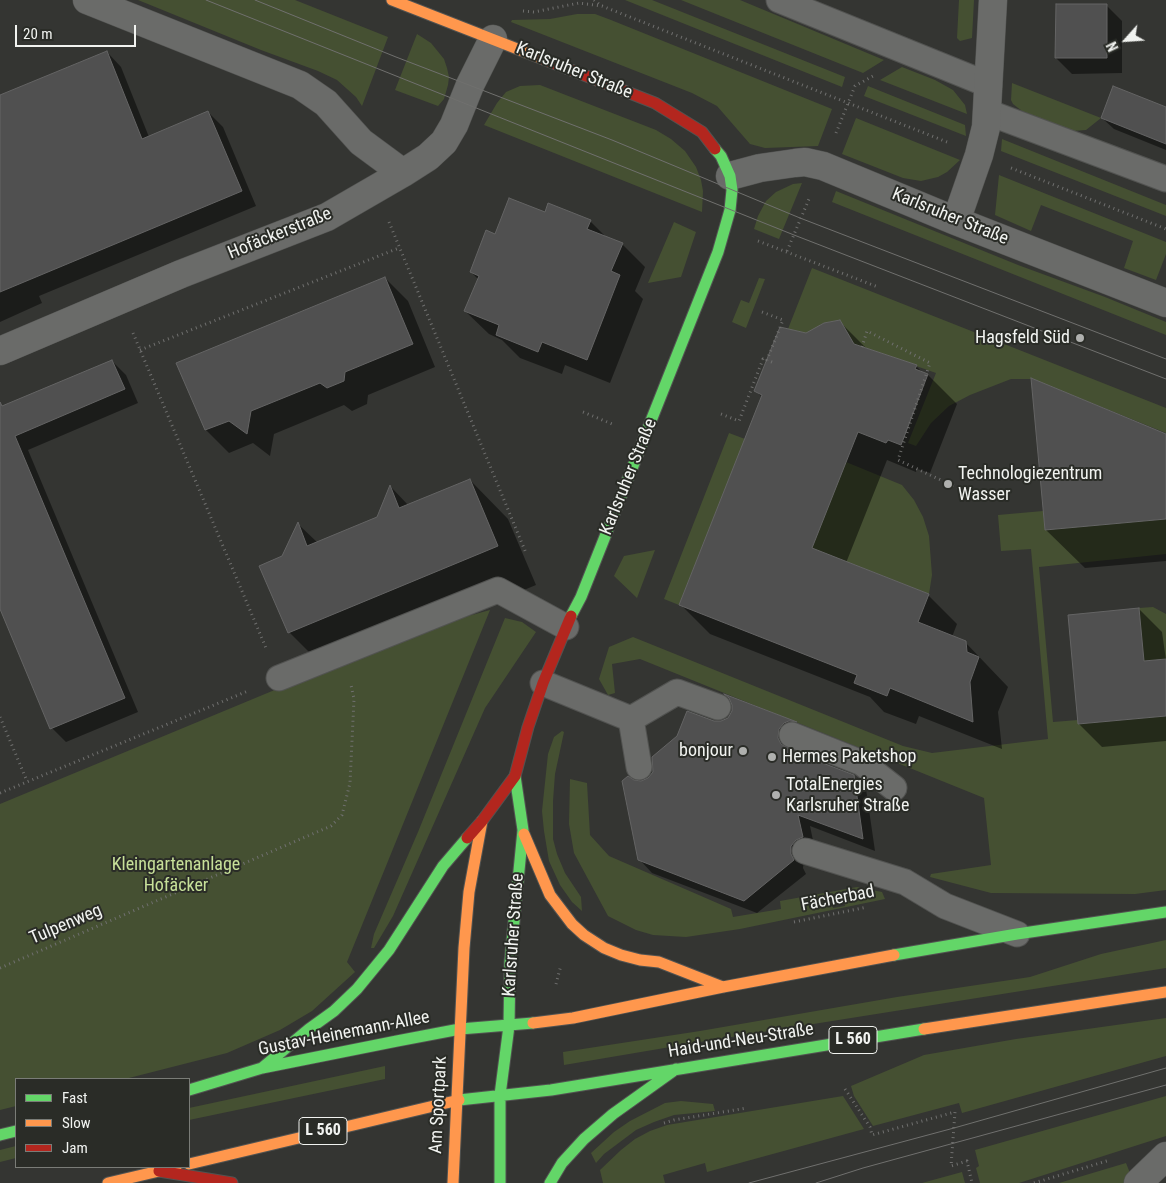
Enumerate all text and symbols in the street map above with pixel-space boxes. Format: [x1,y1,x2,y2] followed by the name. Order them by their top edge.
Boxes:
[18,15,139,47] scale bar
[1101,15,1151,65] north arrow
[23,25,53,43] text: 20 m
[513,38,635,104] street label: Karlsruher Straße
[1103,39,1122,54] text: N
[889,184,1011,250] street label: Karlsruher Straße
[225,203,335,265] street label: Hofäckerstraße
[975,327,1070,349] place label: Hagsfeld Süd
[1074,332,1086,344] marker: Hagsfeld Süd
[596,416,662,538] street label: Karlsruher Straße
[958,463,1102,506] place label: Technologiezentrum Wasser
[942,478,954,490] marker: Technologiezentrum Wasser
[679,740,733,762] place label: bonjour
[737,745,749,757] marker: bonjour
[782,746,916,768] place label: Hermes Paketshop
[766,751,778,763] marker: Hermes Paketshop
[786,774,909,816] place label: TotalEnergies Karlsruher Straße
[770,789,782,801] marker: TotalEnergies Karlsruher Straße
[112,854,240,896] park label: Kleingartenanlage Hofäcker
[499,873,529,997] street label: Karlsruher Straße
[799,881,877,917] street label: Fächerbad
[27,900,105,950] street label: Tulpenweg
[257,1007,431,1061] street label: Gustav-Heinemann-Allee
[667,1019,815,1063] street label: Haid-und-Neu-Straße
[829,1026,877,1054] road number: L 560
[426,1056,452,1154] street label: Am Sportpark
[15,1078,190,1168] legend
[62,1089,87,1107] text: Fast
[62,1114,91,1132] text: Slow
[299,1118,347,1144] road number: L 560
[62,1139,88,1157] text: Jam

